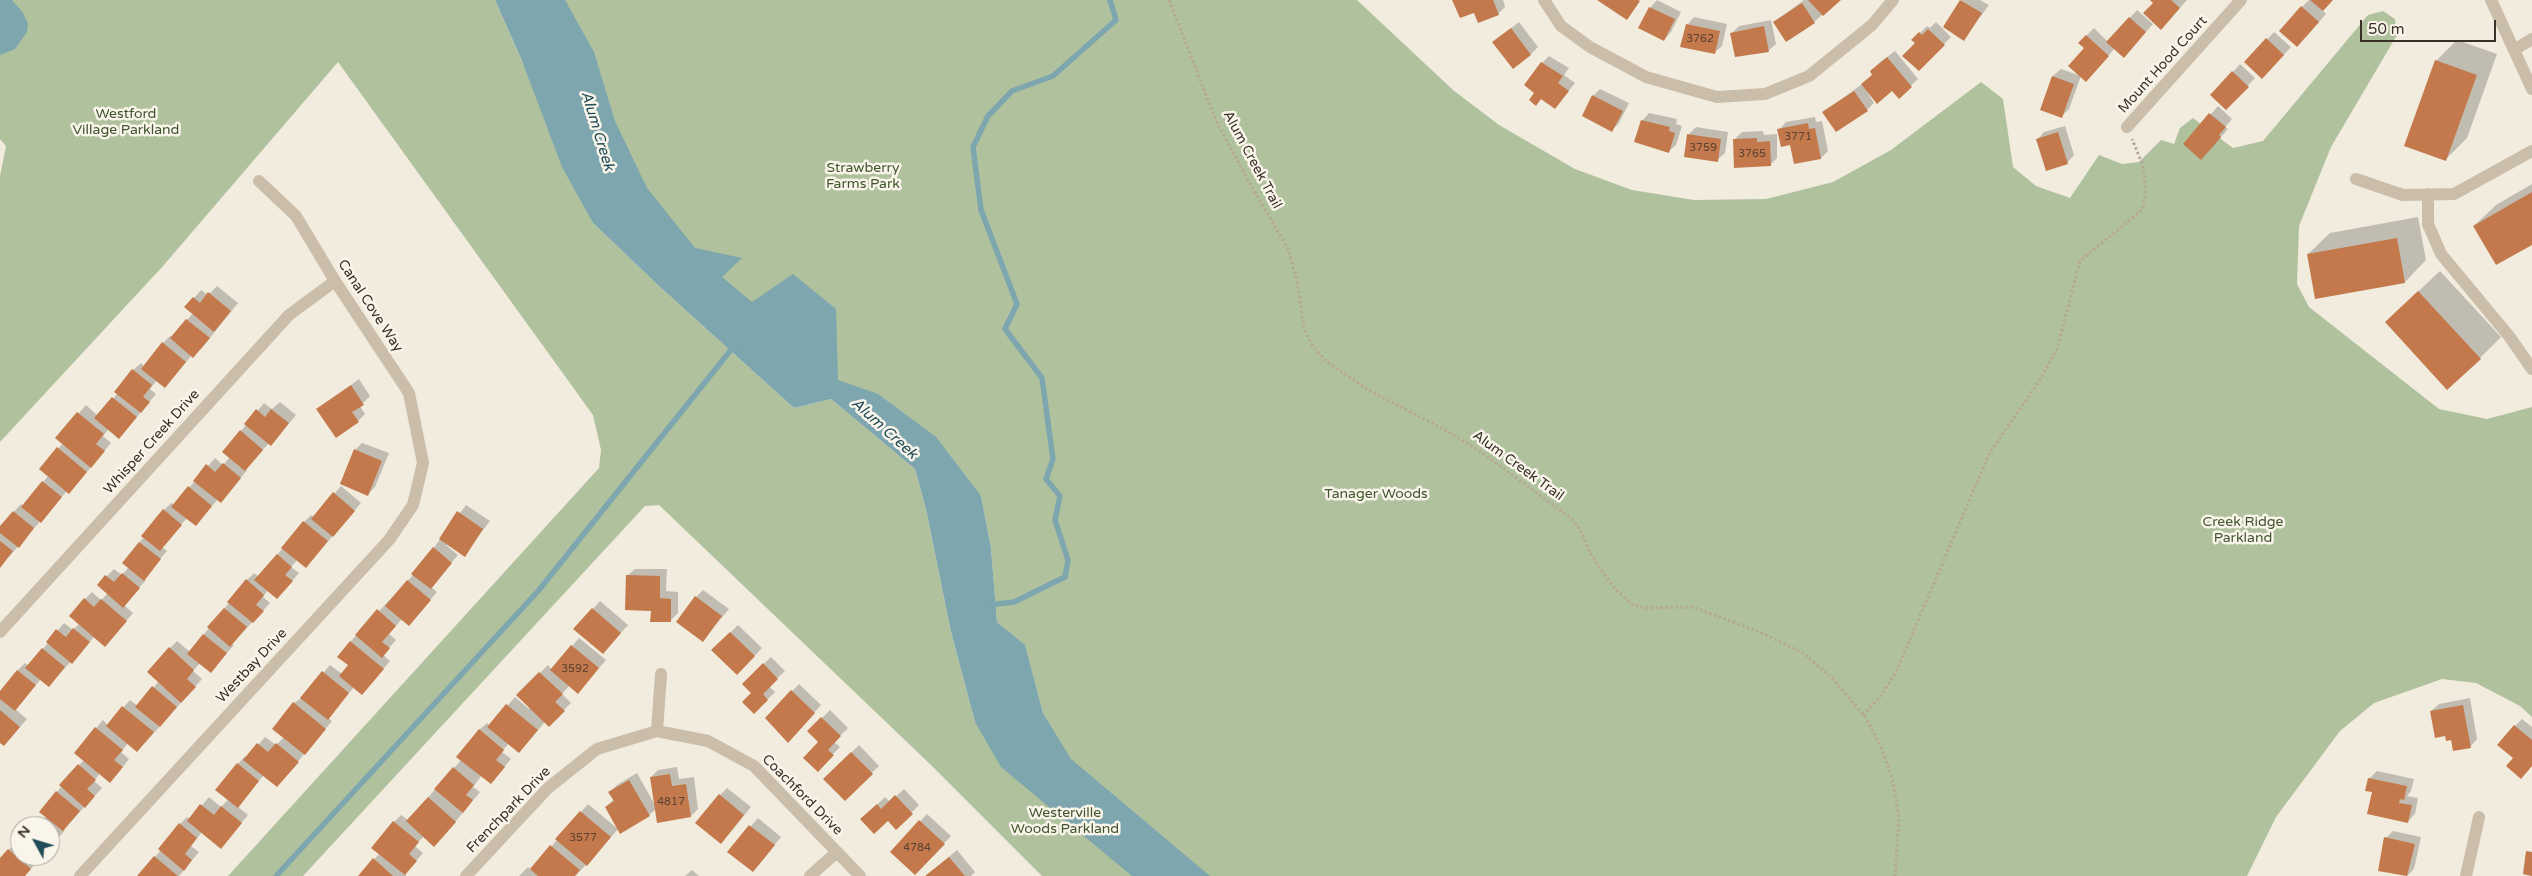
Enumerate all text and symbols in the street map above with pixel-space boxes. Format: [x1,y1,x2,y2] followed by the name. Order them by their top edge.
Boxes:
[2362,10,2498,42] scale bar
[2115,13,2211,117] street label: Mount Hood Court
[2368,20,2405,38] text: 50 m
[1686,32,1714,46] house number: 3762
[576,89,618,173] water label: Alum Creek
[73,106,179,138] park label: Westford Village Parkland
[1219,108,1285,212] street label: Alum Creek Trail
[1784,130,1812,144] house number: 3771
[1689,141,1717,155] house number: 3759
[1738,147,1766,161] house number: 3765
[826,160,900,192] park label: Strawberry Farms Park
[334,257,406,355] street label: Canal Cove Way
[101,386,203,498] street label: Whisper Creek Drive
[847,395,921,463] water label: Alum Creek
[1469,427,1567,505] street label: Alum Creek Trail
[1324,486,1428,502] park label: Tanager Woods
[2203,514,2283,546] park label: Creek Ridge Parkland
[213,625,291,707] street label: Westbay Drive
[561,662,589,676] house number: 3592
[758,751,846,839] street label: Coachford Drive
[464,763,554,857] street label: Frenchpark Drive
[657,795,685,809] house number: 4817
[1011,805,1119,838] park label: Westerville Woods Parkland
[10,816,60,866] north arrow
[14,822,34,842] text: N
[569,831,597,845] house number: 3577
[903,841,931,855] house number: 4784

